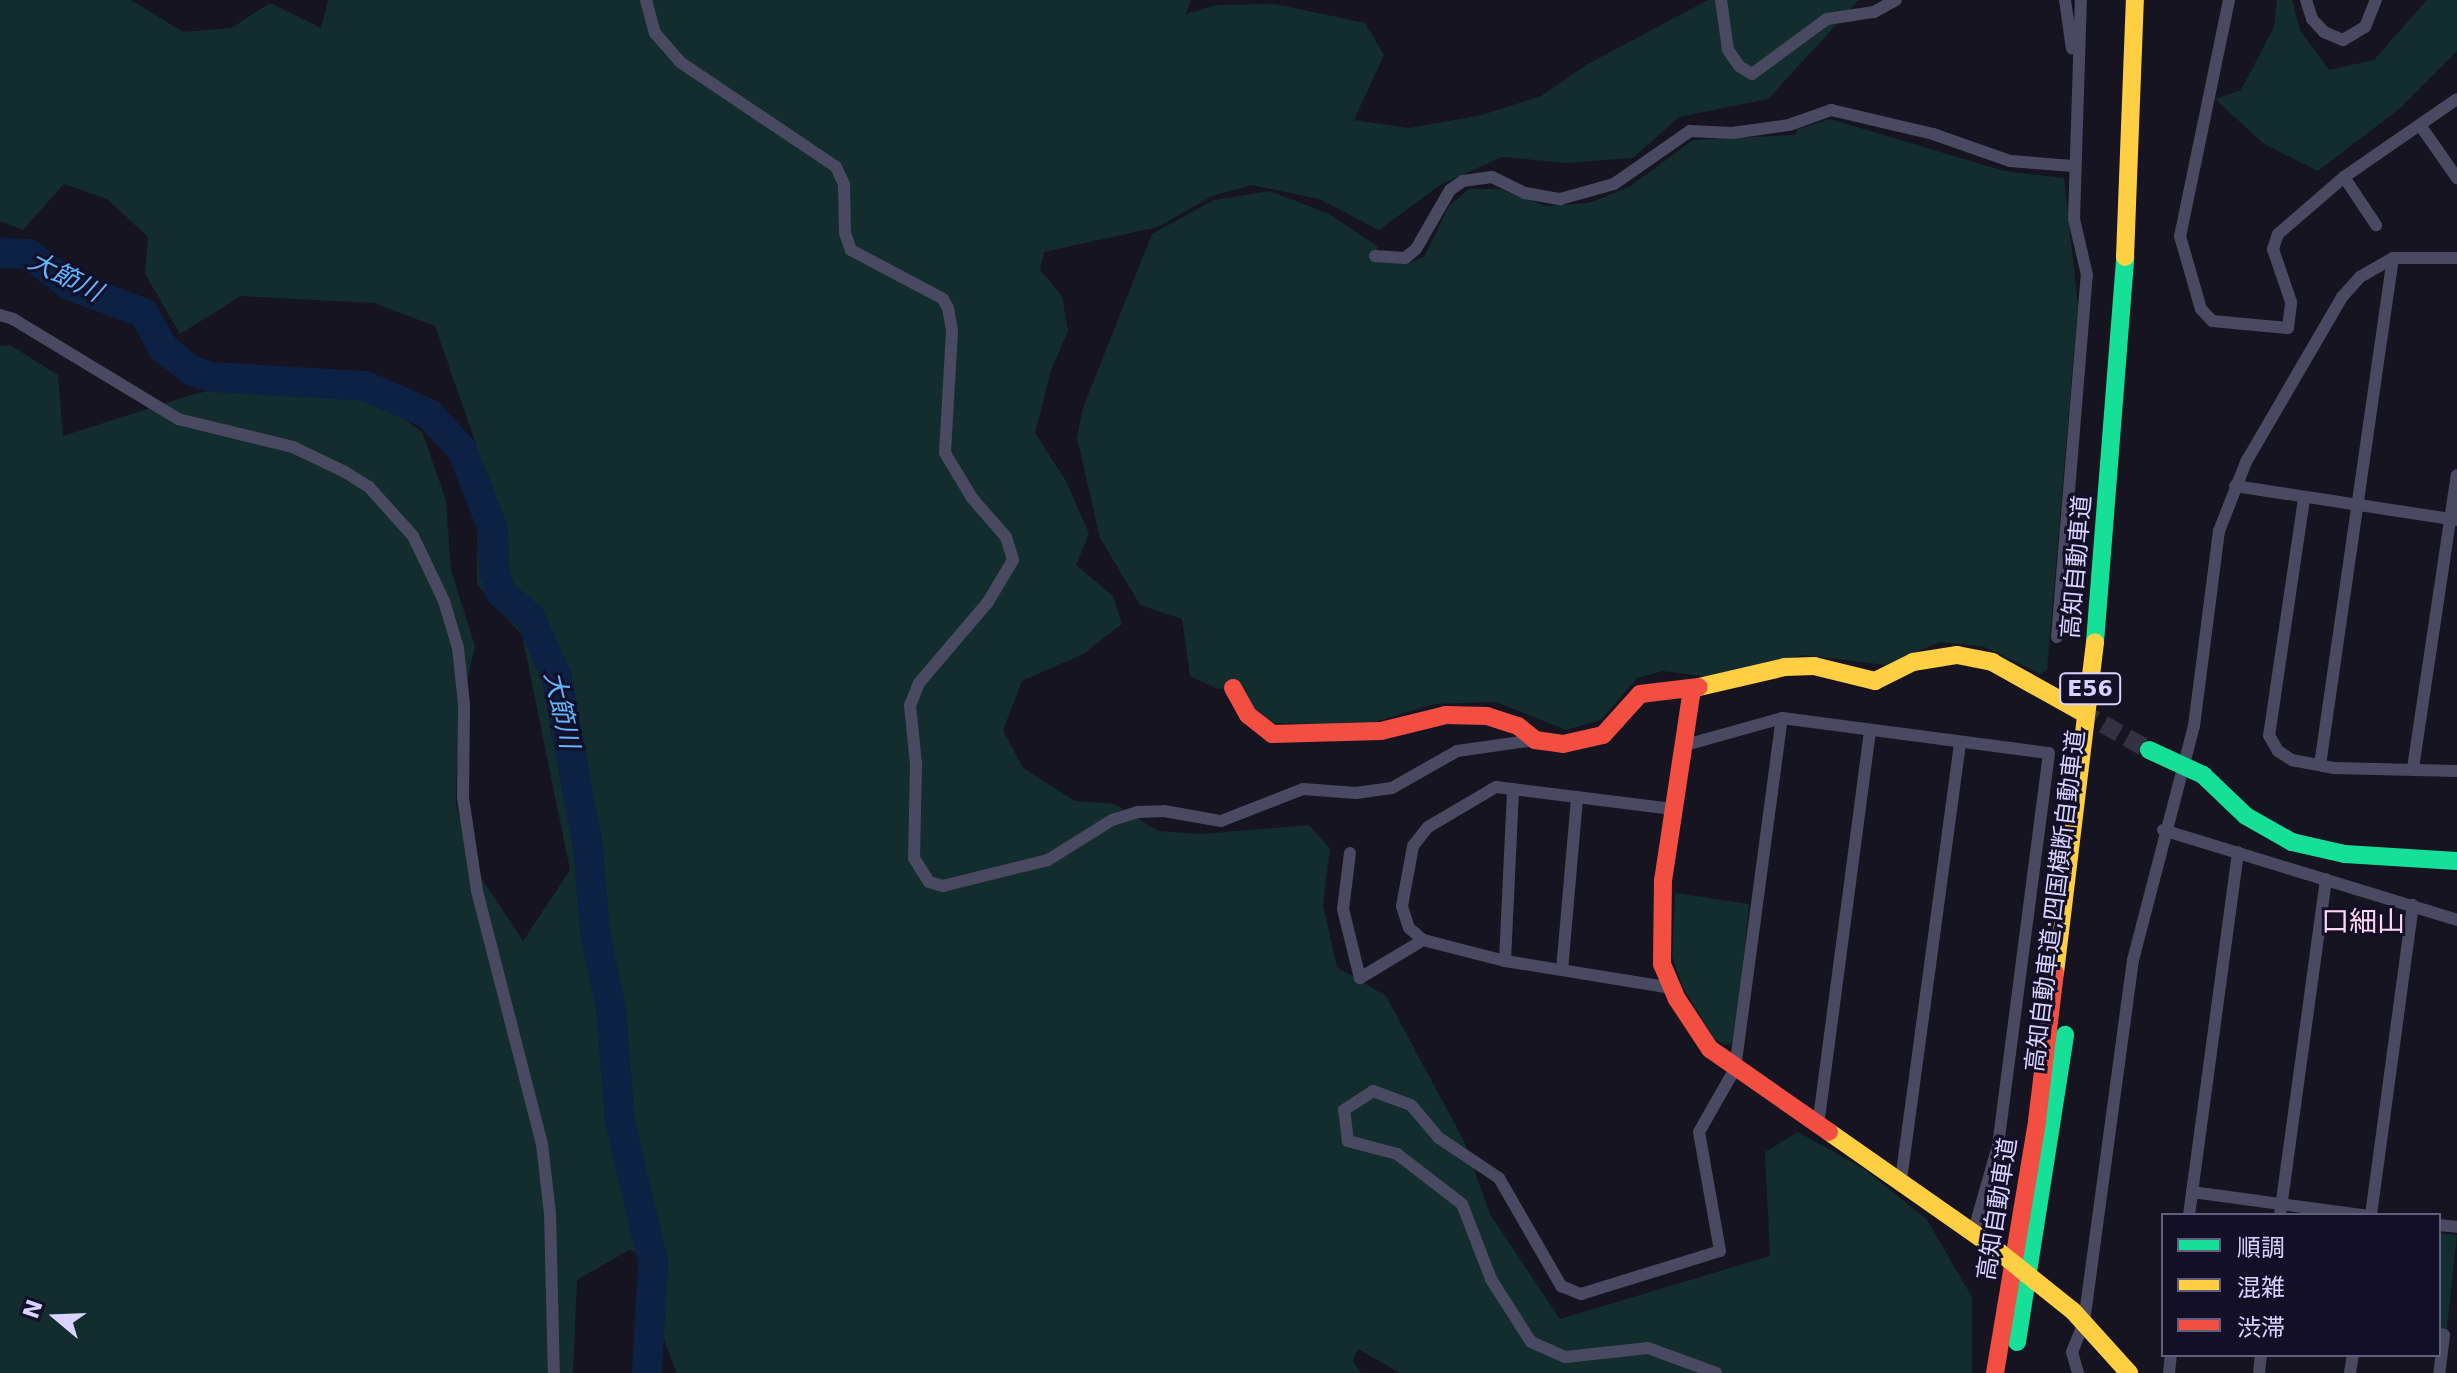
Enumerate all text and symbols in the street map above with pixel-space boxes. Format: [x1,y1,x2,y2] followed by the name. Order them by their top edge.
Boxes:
[23,245,107,309] water label: 大節川
[2056,494,2098,640] street label: 高知自動車道
[537,668,585,752] water label: 大節川
[2058,671,2122,707] road number: E56
[2021,728,2091,1074] street label: 高知自動車道;四国横断自動車道
[2321,905,2405,939] district label: 口細山
[1973,1136,2023,1282] street label: 高知自動車道
[2161,1213,2441,1357] legend
[2237,1234,2285,1262] text: 順調
[2237,1274,2285,1302] text: 混雑
[16,1277,96,1357] north arrow
[18,1296,48,1322] text: N
[2237,1314,2285,1342] text: 渋滞

